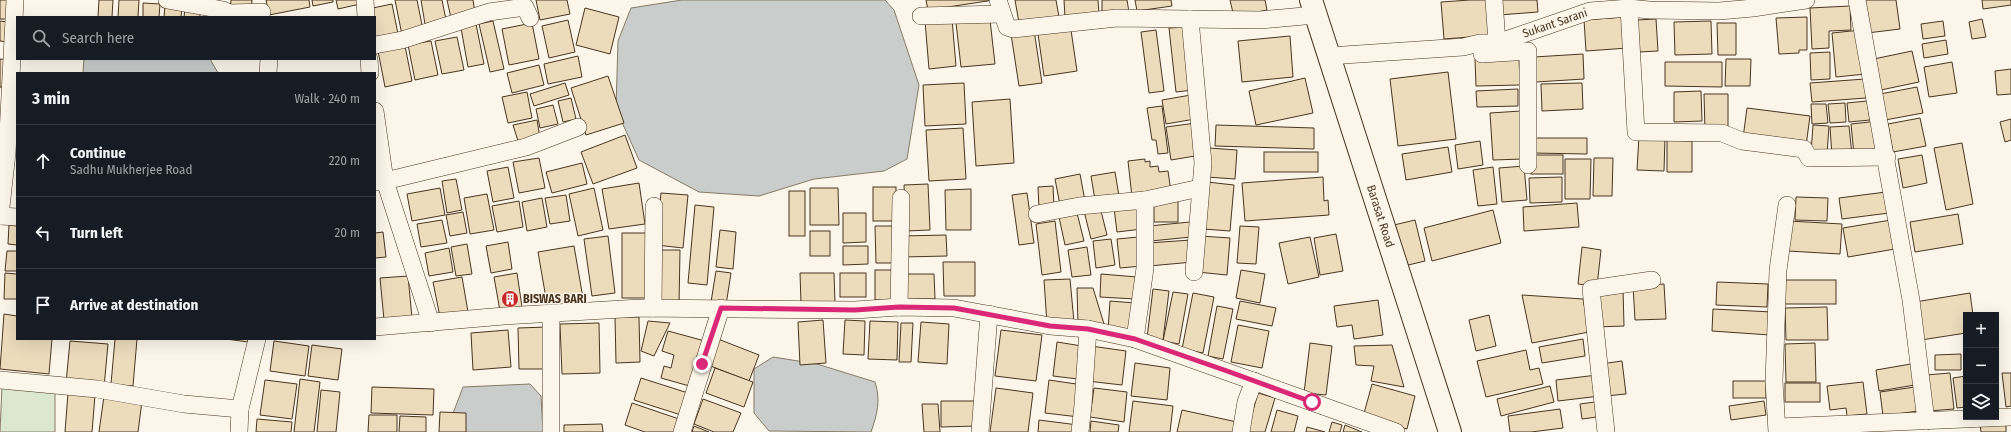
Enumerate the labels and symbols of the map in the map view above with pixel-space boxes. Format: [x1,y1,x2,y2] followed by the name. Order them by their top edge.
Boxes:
[1521,5,1589,41] street label: Sukant Sarani
[1364,183,1397,249] street label: Barasat Road
[500,289,520,309] building icon: BISWAS BARI
[523,292,587,306] place label: BISWAS BARI
[693,355,711,373] route end
[1303,393,1321,411] route start

